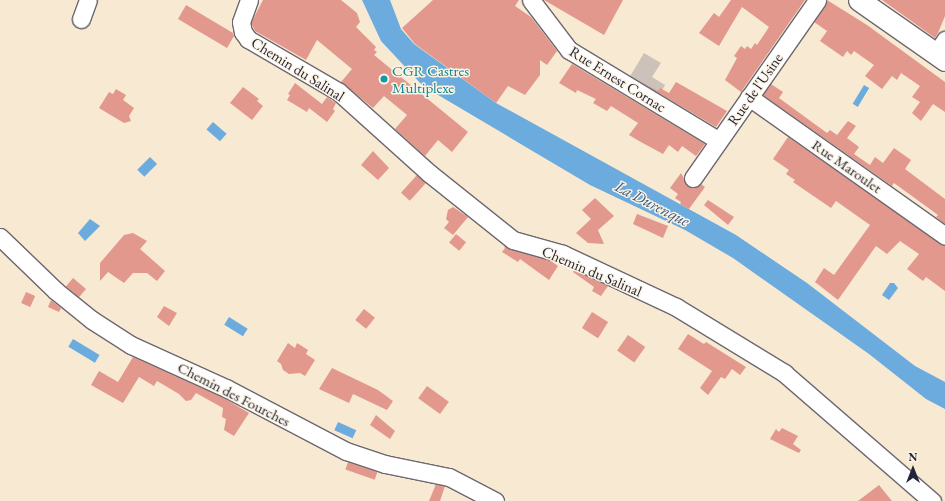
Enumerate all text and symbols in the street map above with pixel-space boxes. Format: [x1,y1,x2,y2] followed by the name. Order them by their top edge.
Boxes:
[248,33,348,105] street label: Chemin du Salinal
[566,42,670,116] street label: Rue Ernest Cornac
[724,49,786,129] street label: Rue de l'Usine
[392,61,469,96] place label: CGR Castres Multiplexe
[379,74,389,84] marker: CGR Castres Multiplexe
[809,135,885,197] street label: Rue Maroulet
[612,177,692,231] water label: La Durenque
[539,242,645,300] street label: Chemin du Salinal
[175,358,293,430] street label: Chemin des Fourches
[893,449,933,489] north arrow
[909,450,917,464] text: N

